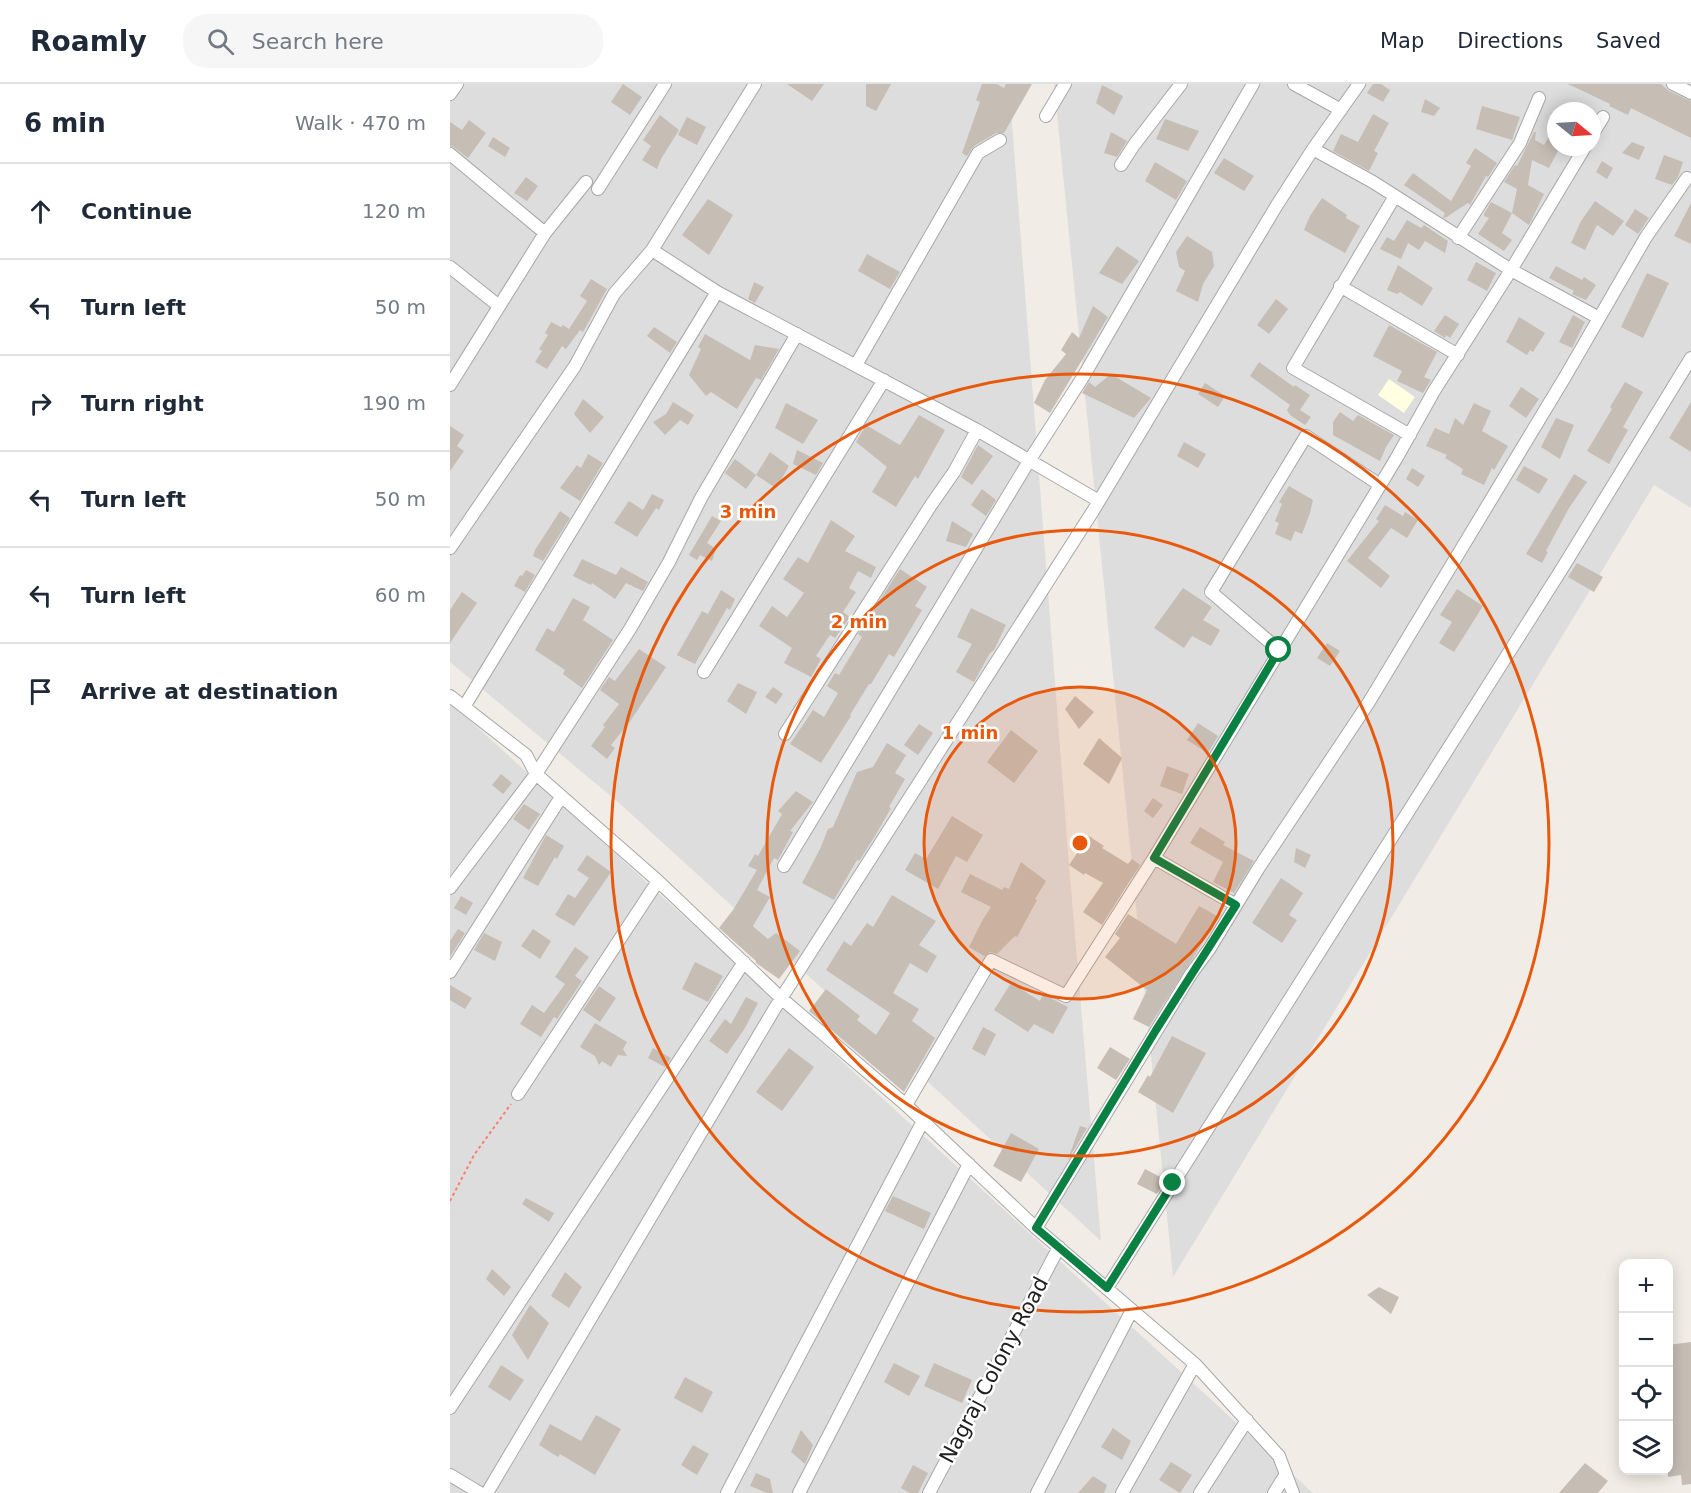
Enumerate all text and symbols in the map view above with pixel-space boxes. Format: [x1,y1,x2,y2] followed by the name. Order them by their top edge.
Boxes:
[183,14,603,68] search box
[30,25,147,58] text: Roamly
[204,25,237,58] icon: search
[252,29,384,54] text: Search here
[1380,29,1424,53] text: Map
[1457,29,1563,53] text: Directions
[1596,29,1661,53] text: Saved
[1547,102,1601,156] north arrow
[24,108,106,138] text: 6 min
[295,111,426,135] text: Walk · 470 m
[24,195,57,228] icon: ahead
[81,199,192,224] text: Continue
[362,199,426,223] text: 120 m
[24,291,57,324] icon: left
[81,295,186,320] text: Turn left
[375,295,426,319] text: 50 m
[24,387,57,420] icon: right
[81,391,204,416] text: Turn right
[362,391,426,415] text: 190 m
[24,483,57,516] icon: left
[81,487,186,512] text: Turn left
[375,487,426,511] text: 50 m
[720,501,776,522] text: 3 min
[24,579,57,612] icon: left
[81,583,186,608] text: Turn left
[375,583,426,607] text: 60 m
[831,611,887,632] text: 2 min
[1265,636,1291,662] route start
[24,675,57,708] icon: arrive
[81,679,338,704] text: Arrive at destination
[942,722,998,743] text: 1 min
[1070,833,1090,853] centre of rings
[1159,1169,1185,1195] route end
[1619,1259,1673,1475] map controls
[1619,1259,1673,1313] button: +
[935,1273,1053,1467] street label: Nagraj Colony Road
[1619,1313,1673,1367] button: −
[1619,1367,1673,1421] button: locate
[1619,1421,1673,1475] button: layers

